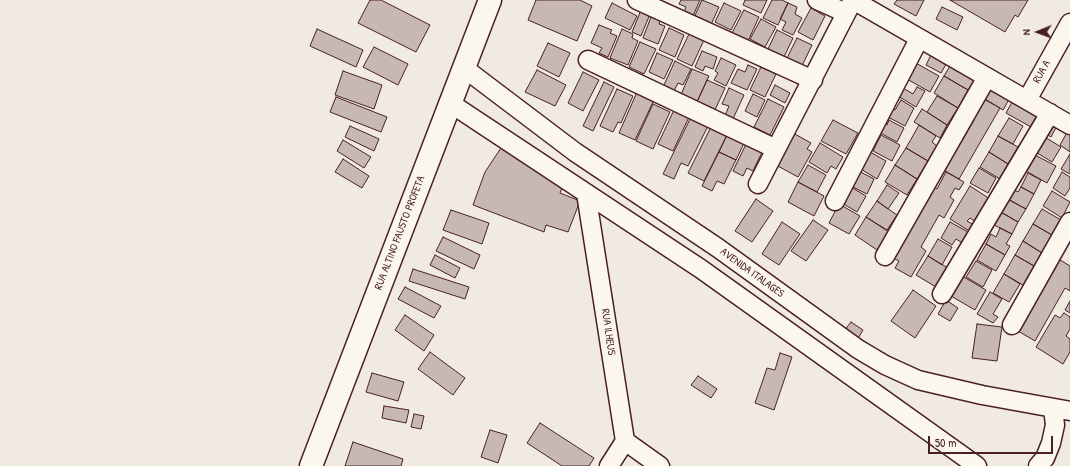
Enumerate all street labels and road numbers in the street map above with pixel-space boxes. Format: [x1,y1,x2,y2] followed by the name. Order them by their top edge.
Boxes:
[1030,58,1054,86] street label: RUA A
[372,174,428,292] street label: RUA ALTINO FAUSTO PROFETA
[717,245,787,301] street label: AVENIDA ITALAGES
[598,308,618,356] street label: RUA ILHEUS

